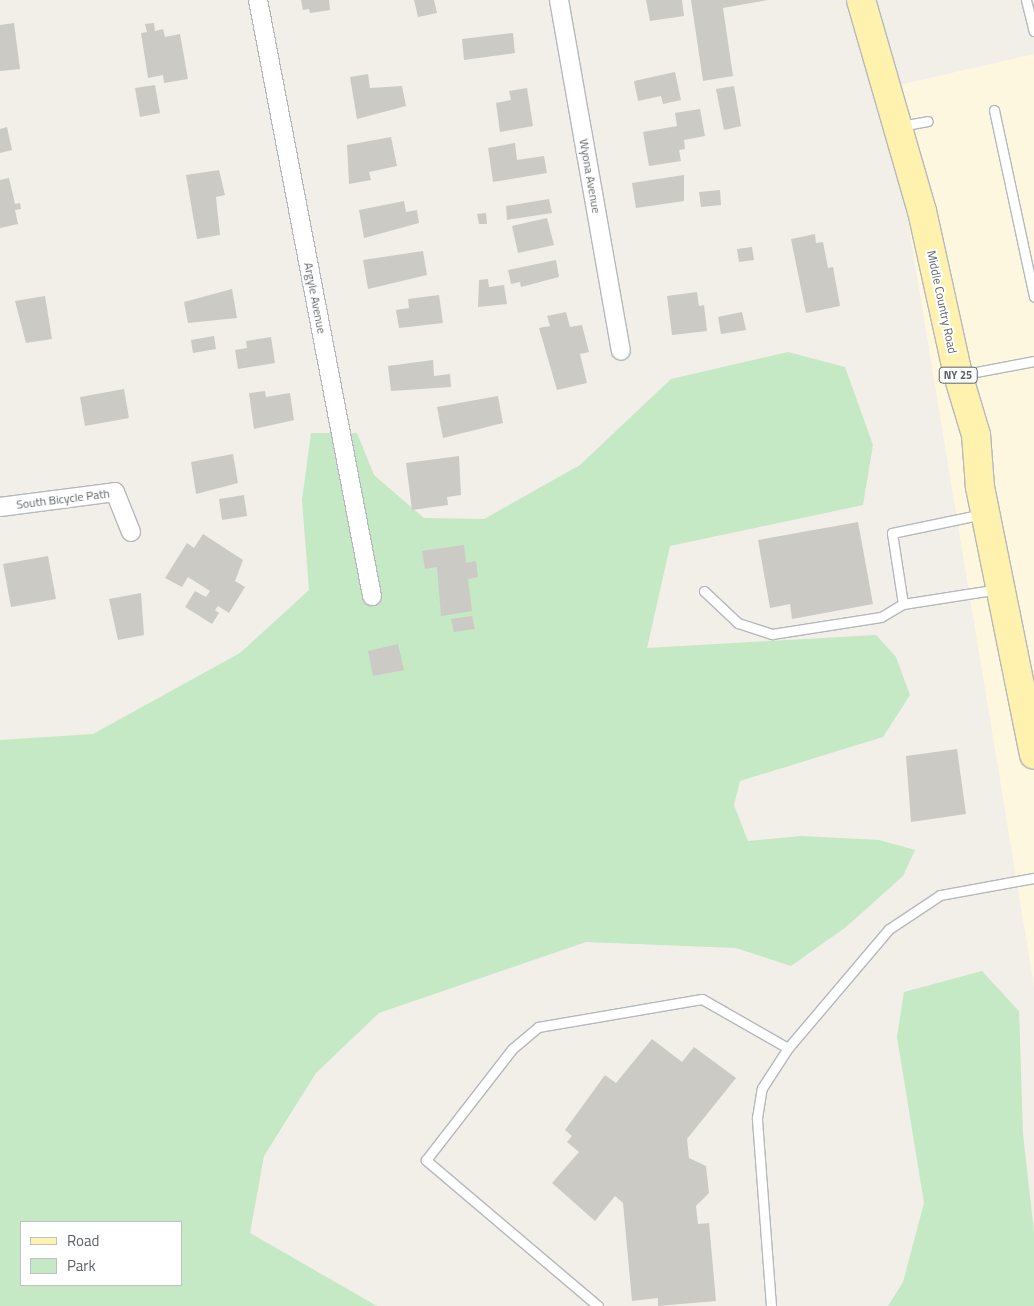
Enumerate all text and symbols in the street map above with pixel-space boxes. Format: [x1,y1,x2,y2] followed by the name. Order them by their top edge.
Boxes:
[576,138,604,214] street label: Wyona Avenue
[924,249,960,355] street label: Middle Country Road
[301,261,329,335] street label: Argyle Avenue
[938,366,978,384] road number: NY 25
[16,486,110,512] street label: South Bicycle Path
[20,1221,182,1286] legend
[67,1229,99,1252] text: Road
[67,1254,96,1277] text: Park

